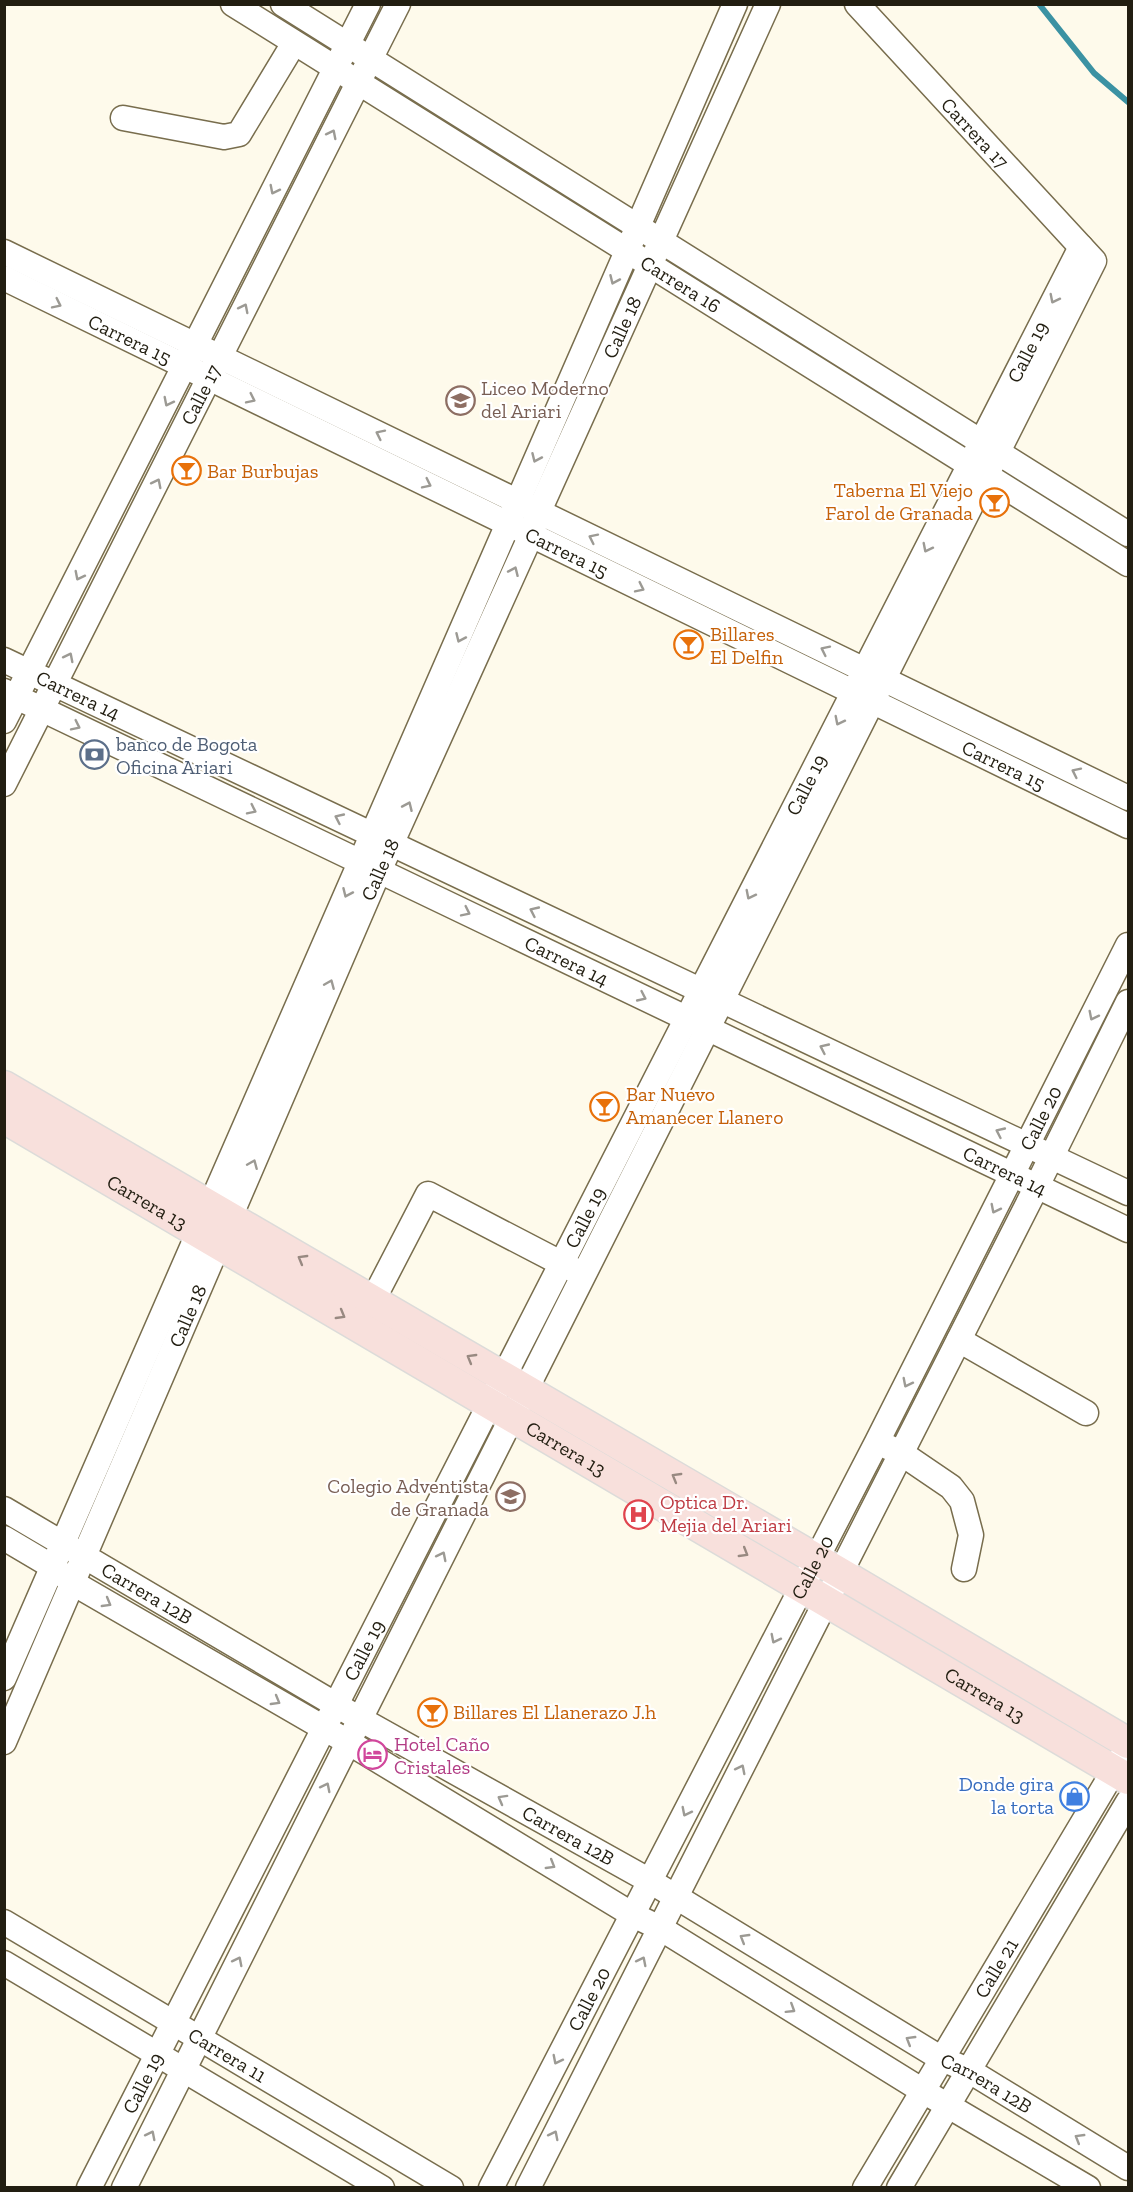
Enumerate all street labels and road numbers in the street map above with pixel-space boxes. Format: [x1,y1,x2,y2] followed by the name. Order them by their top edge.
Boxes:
[936,93,1014,174] street label: Carrera 17
[636,250,725,318] street label: Carrera 16
[598,292,646,362] street label: Calle 18
[84,309,175,370] street label: Carrera 15
[1002,317,1053,387] street label: Calle 19
[175,360,226,429] street label: Calle 17
[521,522,612,583] street label: Carrera 15
[32,665,124,725] street label: Carrera 14
[958,735,1049,796] street label: Carrera 15
[781,750,832,819] street label: Calle 19
[356,835,404,904] street label: Calle 18
[521,931,613,991] street label: Carrera 14
[1014,1082,1067,1154] street label: Calle 20
[959,1141,1051,1201] street label: Carrera 14
[103,1169,191,1235] street label: Carrera 13
[559,1183,611,1252] street label: Calle 19
[163,1281,211,1351] street label: Calle 18
[522,1416,610,1481] street label: Carrera 13
[786,1531,839,1603] street label: Calle 20
[97,1557,197,1629] street label: Carrera 12B
[338,1616,389,1685] street label: Calle 19
[941,1662,1029,1728] street label: Carrera 13
[518,1800,619,1871] street label: Carrera 12B
[969,1934,1023,2002] street label: Calle 21
[562,1963,615,2035] street label: Calle 20
[184,2022,271,2088] street label: Carrera 11
[117,2048,168,2118] street label: Calle 19
[937,2048,1037,2118] street label: Carrera 12B

